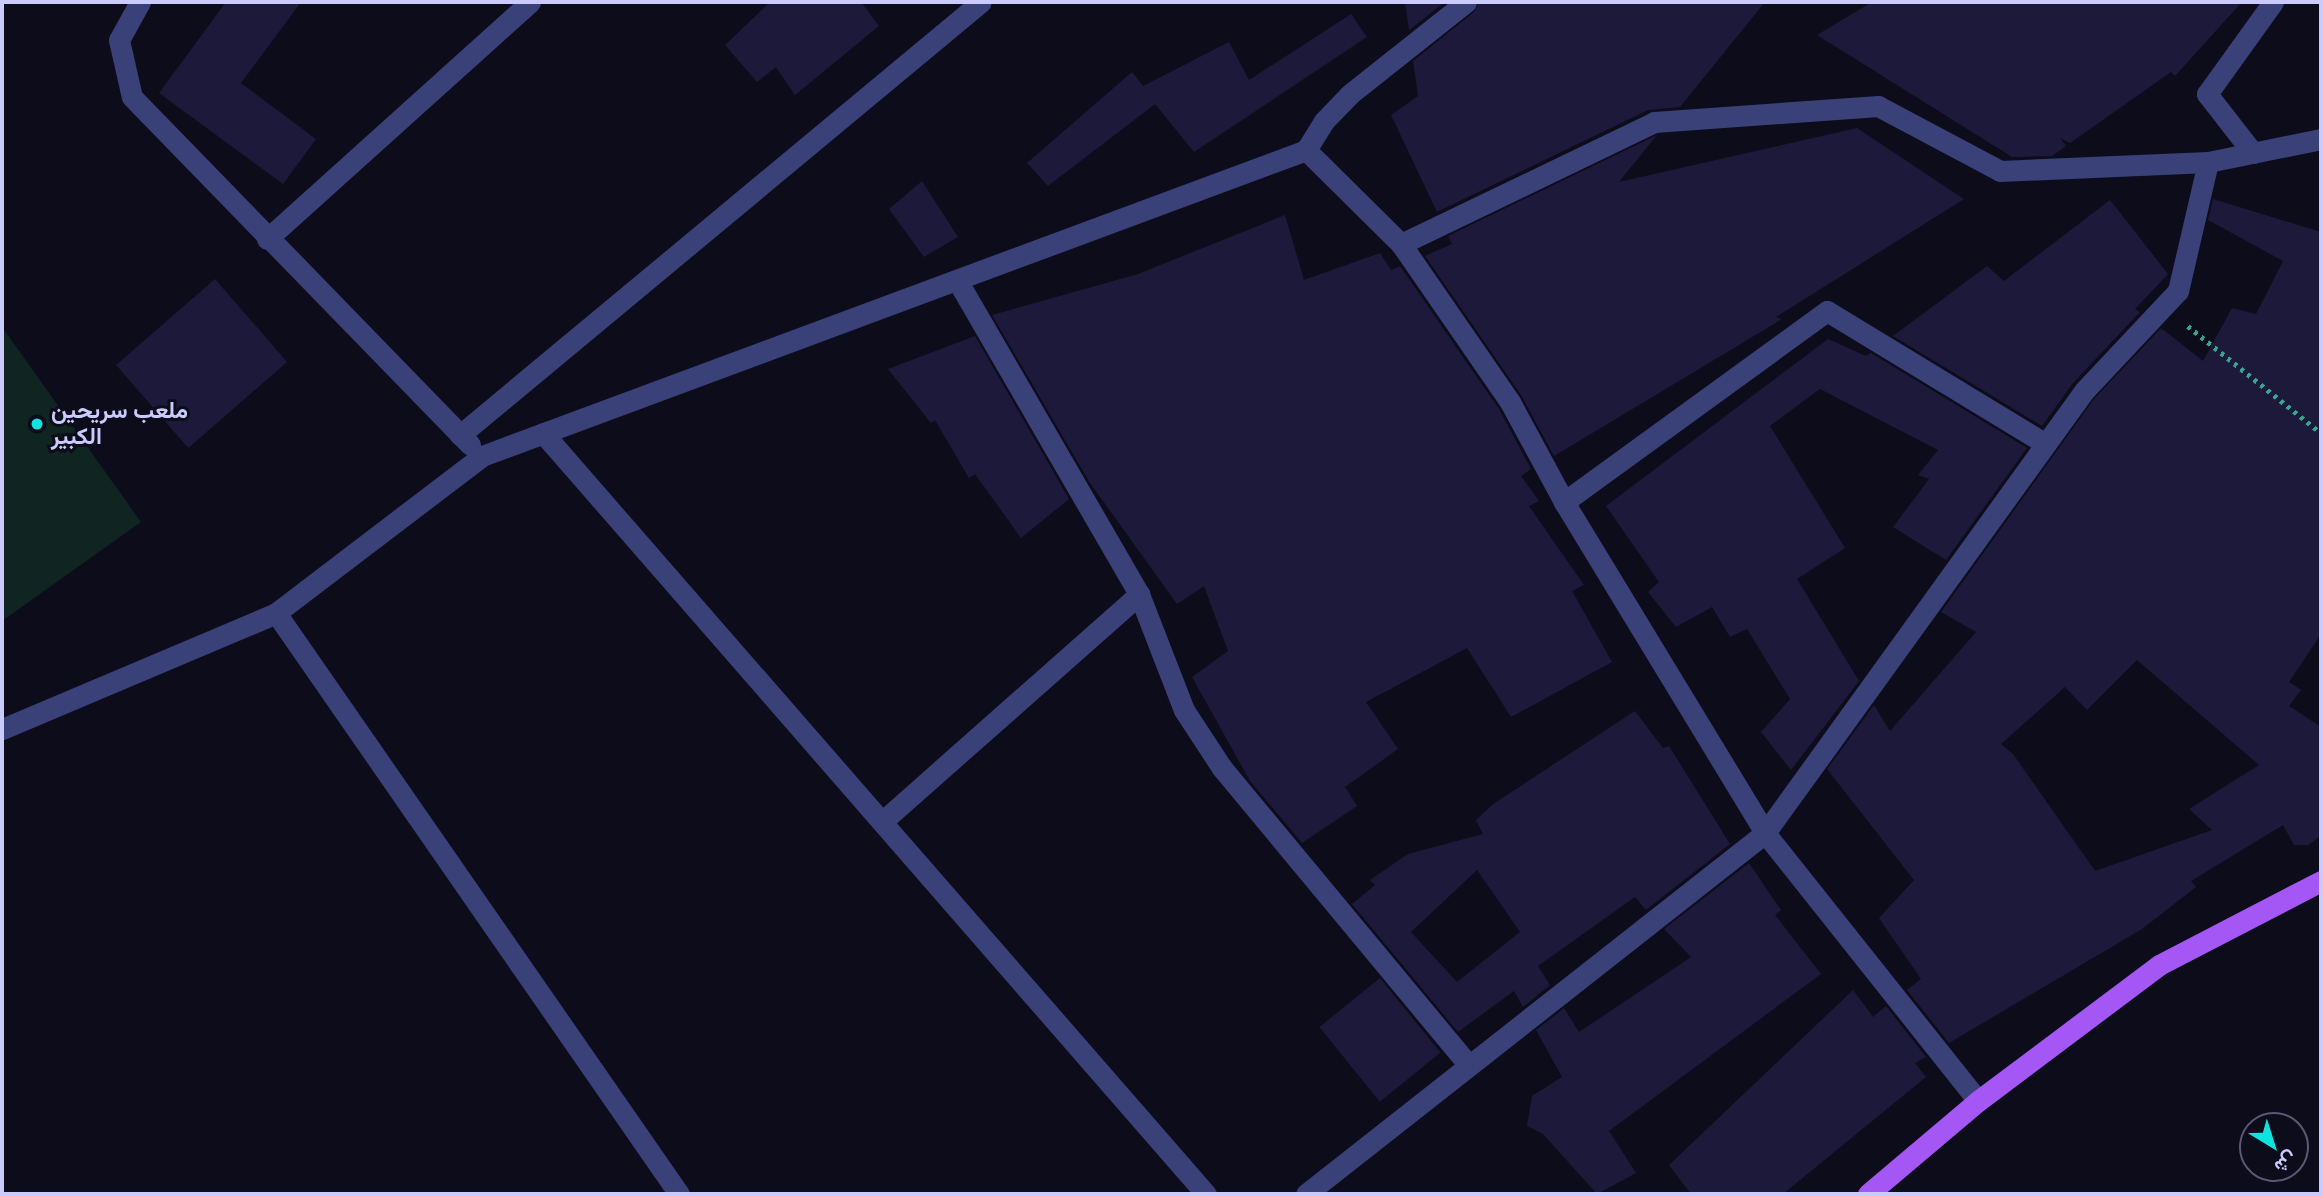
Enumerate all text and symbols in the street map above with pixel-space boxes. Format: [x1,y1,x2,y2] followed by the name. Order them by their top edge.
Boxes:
[51,397,188,451] place label: ملعب سريحين الكبير
[29,416,45,432] marker: ملعب سريحين الكبير
[2239,1112,2309,1182] north arrow
[2270,1146,2301,1178] text: ش

